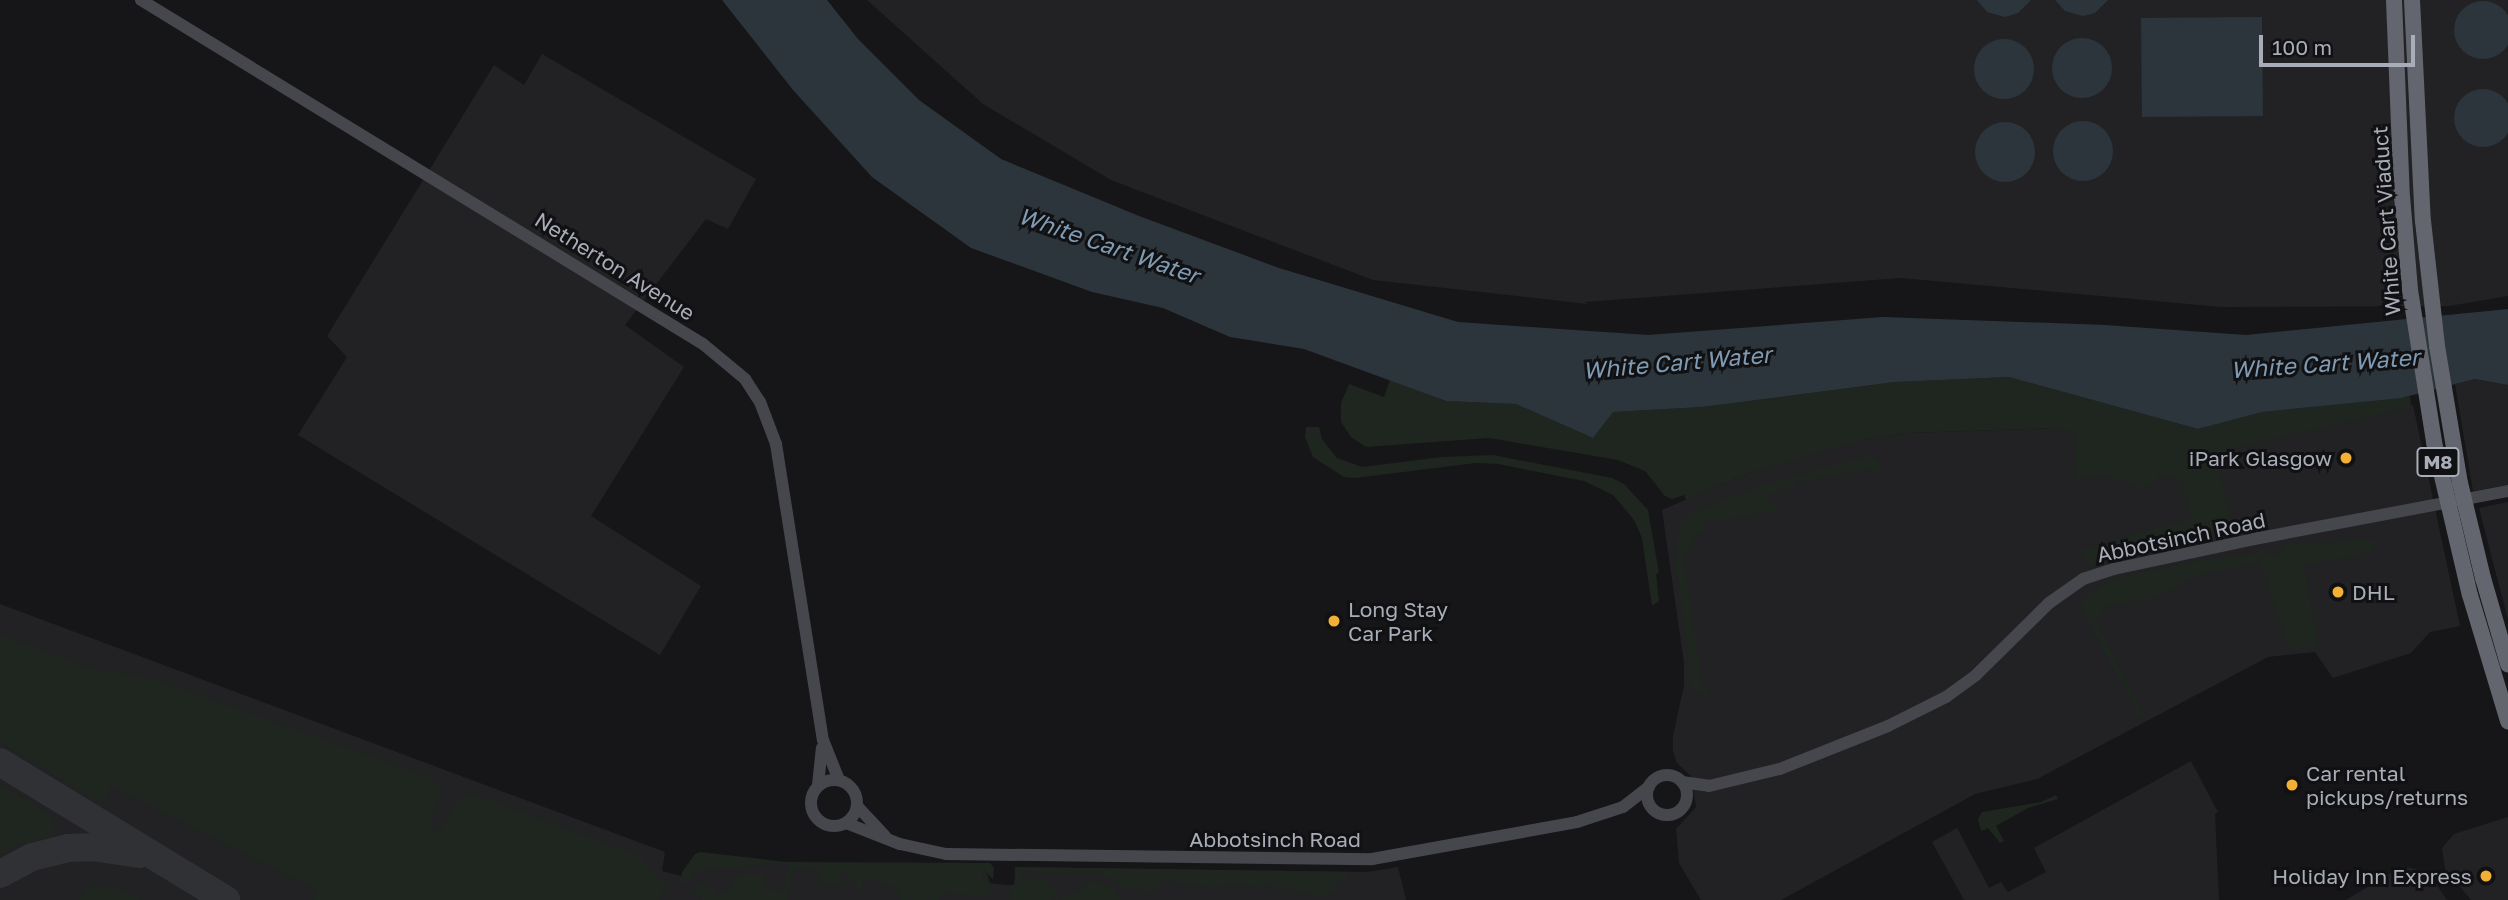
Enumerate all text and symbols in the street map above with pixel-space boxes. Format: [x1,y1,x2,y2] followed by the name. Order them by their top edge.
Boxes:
[2263,21,2419,65] scale bar
[2272,34,2332,60] text: 100 m
[2367,125,2405,317] street label: White Cart Viaduct
[1015,201,1203,289] water label: White Cart Water
[530,207,700,325] street label: Netherton Avenue
[1582,340,1772,384] water label: White Cart Water
[2230,343,2420,383] water label: White Cart Water
[2189,445,2332,471] place label: iPark Glasgow
[2415,446,2461,477] road number: M8
[2338,450,2354,466] marker: iPark Glasgow
[2094,507,2268,567] street label: Abbotsinch Road
[2352,579,2395,605] place label: DHL
[2330,584,2346,600] marker: DHL
[1348,596,1448,646] place label: Long Stay Car Park
[1326,613,1342,629] marker: Long Stay Car Park
[2306,760,2468,810] place label: Car rental pickups/returns
[2284,777,2300,793] marker: Car rental pickups/returns
[1189,826,1361,852] street label: Abbotsinch Road
[2272,863,2472,889] place label: Holiday Inn Express
[2478,868,2494,884] marker: Holiday Inn Express

